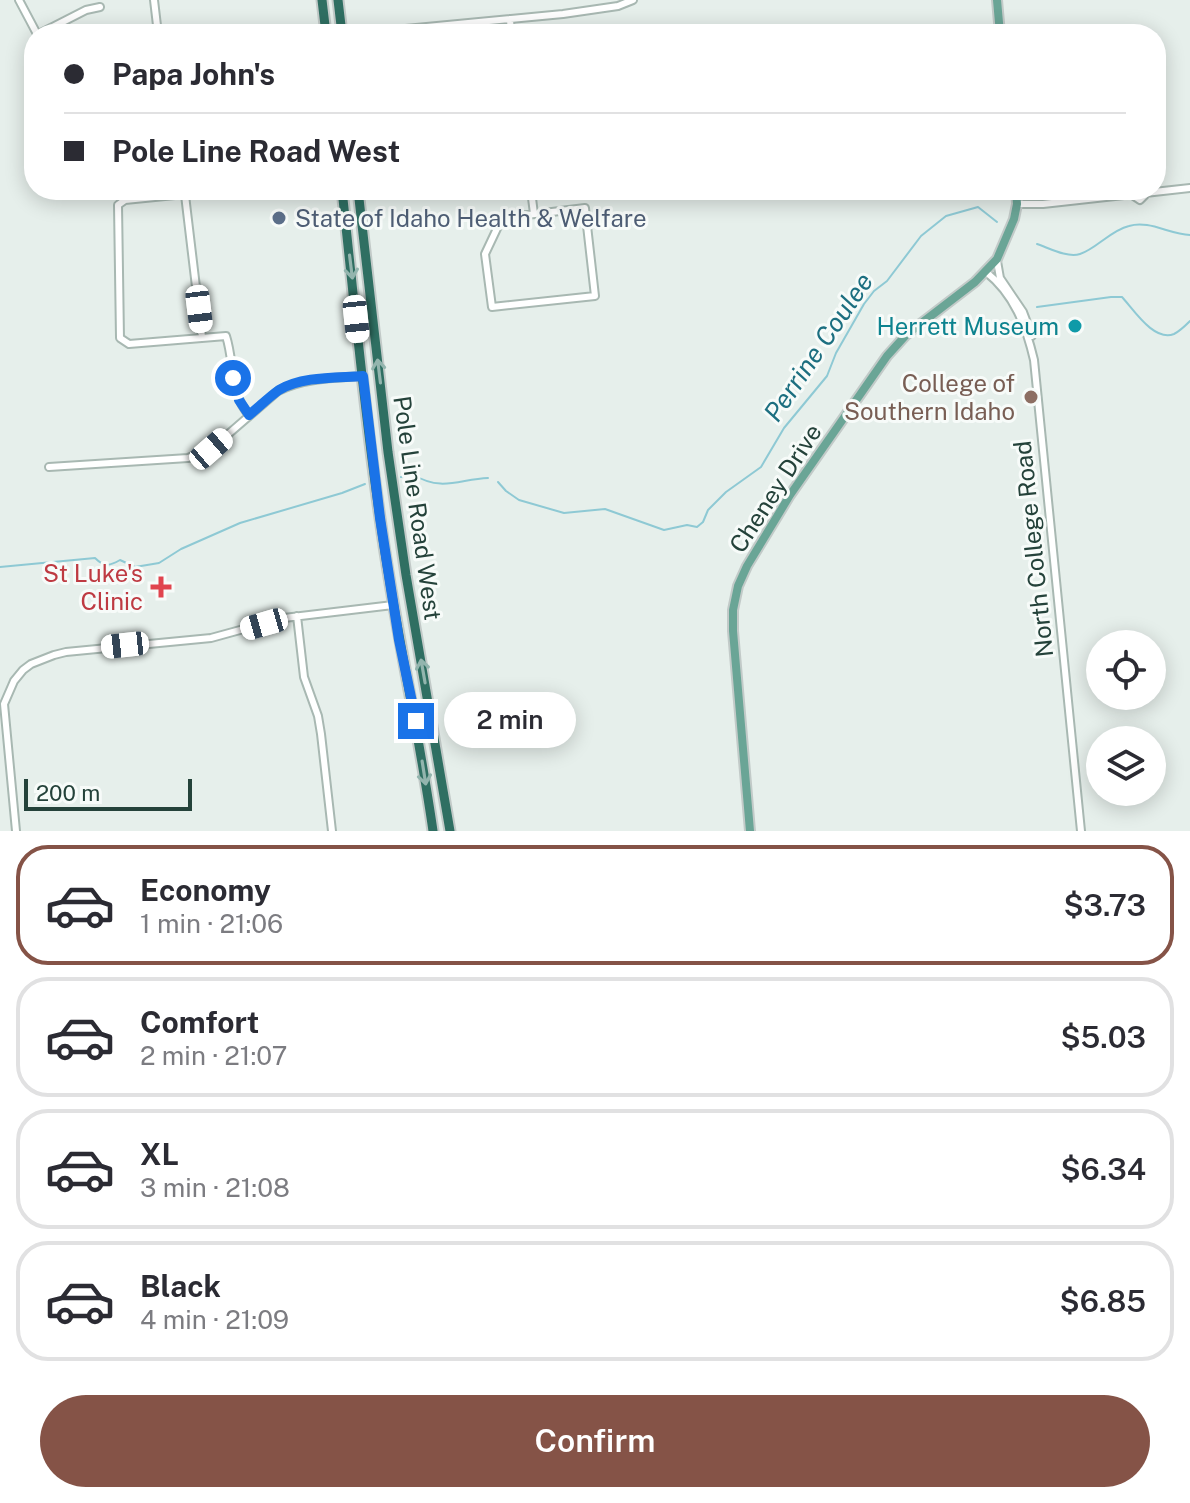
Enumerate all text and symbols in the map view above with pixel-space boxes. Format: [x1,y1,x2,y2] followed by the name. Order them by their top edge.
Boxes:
[112,56,275,92] text: Papa John's
[112,133,400,169] text: Pole Line Road West
[295,204,647,232] place label: State of Idaho Health & Welfare
[270,209,288,227] marker: State of Idaho Health & Welfare
[343,254,358,280] one-way arrow
[757,267,879,427] water label: Perrine Coulee
[184,284,214,334] car
[342,294,370,344] car
[877,312,1059,340] place label: Herrett Museum
[1066,317,1084,335] marker: Herrett Museum
[371,358,386,385] one-way arrow
[215,360,251,396] route start
[844,369,1015,425] place label: College of Southern Idaho
[1022,388,1040,406] marker: College of Southern Idaho
[388,394,448,622] street label: Pole Line Road West
[723,419,827,557] street label: Cheney Drive
[185,424,237,474] car
[1008,439,1058,659] street label: North College Road
[43,559,143,615] place label: St Luke's Clinic
[150,576,172,598] marker: St Luke's Clinic
[238,606,290,642] car
[1086,630,1166,806] map controls
[1086,630,1166,710] button: locate
[100,631,150,659] car
[415,659,430,685] one-way arrow
[444,693,576,749] callout: 2 min
[398,703,434,739] route end
[476,704,544,735] text: 2 min
[1086,726,1166,806] button: layers
[417,760,432,785] one-way arrow
[24,775,192,811] scale bar
[36,780,100,806] text: 200 m
[44,869,116,941] icon: car
[140,872,271,908] text: Economy
[1063,887,1146,923] text: $3.73
[140,908,283,939] text: 1 min · 21:06
[44,1001,116,1073] icon: car
[140,1004,259,1040] text: Comfort
[1060,1019,1146,1055] text: $5.03
[140,1040,287,1071] text: 2 min · 21:07
[44,1133,116,1205] icon: car
[140,1136,179,1172] text: XL
[1060,1151,1146,1187] text: $6.34
[140,1172,290,1203] text: 3 min · 21:08
[44,1265,116,1337] icon: car
[140,1268,221,1304] text: Black
[1060,1283,1146,1319] text: $6.85
[140,1304,289,1335] text: 4 min · 21:09
[40,1395,1150,1487] button: Confirm

